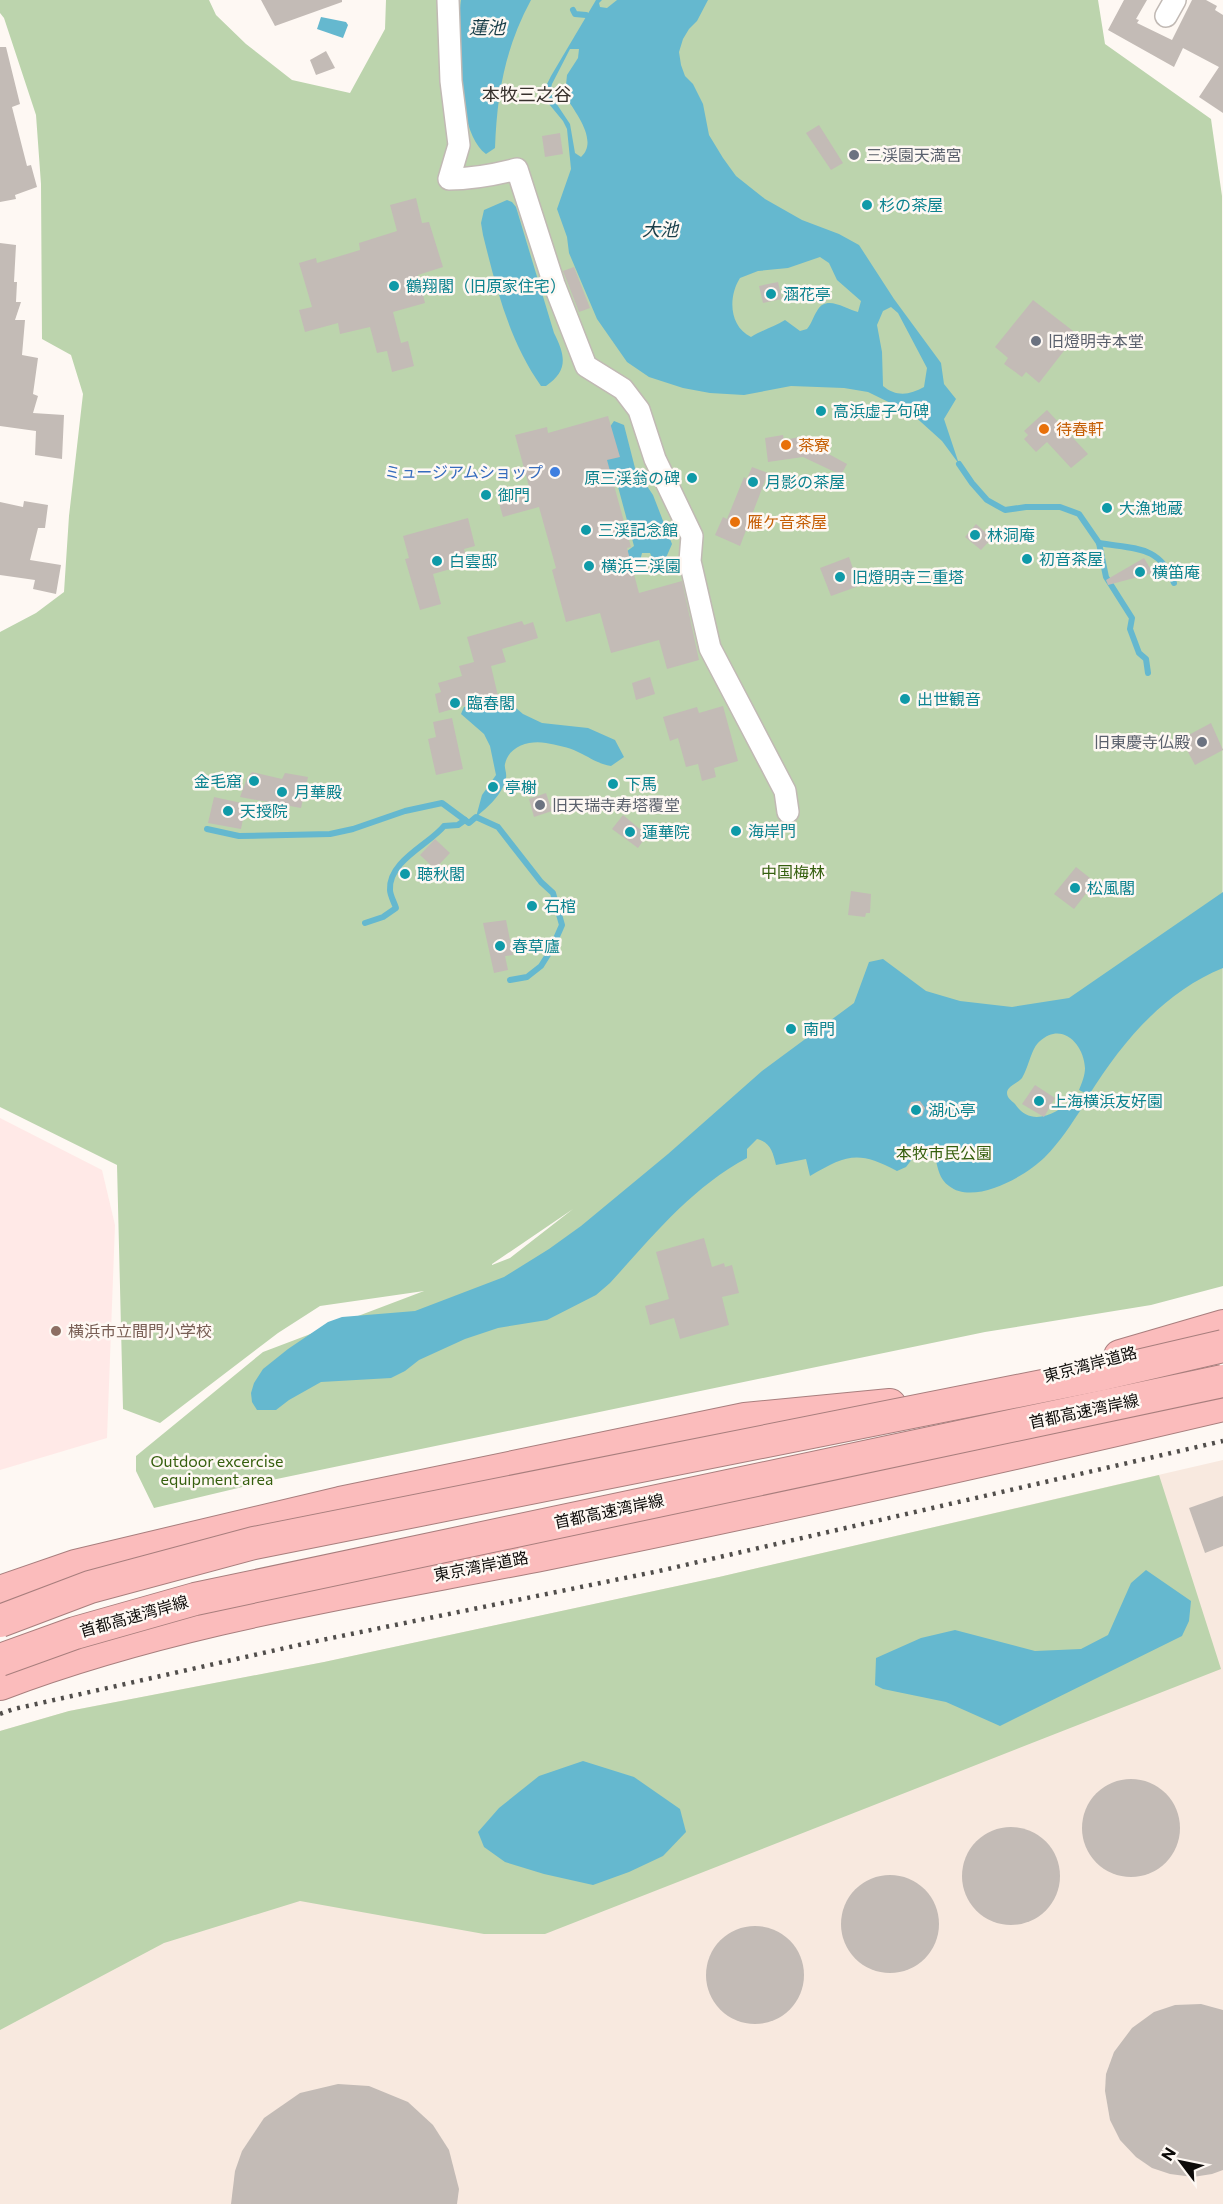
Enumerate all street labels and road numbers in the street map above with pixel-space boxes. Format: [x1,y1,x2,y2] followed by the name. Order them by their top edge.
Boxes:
[1041,1342,1139,1385] street label: 東京湾岸道路
[1027,1390,1141,1431] street label: 首都高速湾岸線
[552,1490,666,1531] street label: 首都高速湾岸線
[432,1547,530,1584] street label: 東京湾岸道路
[77,1591,190,1640] street label: 首都高速湾岸線

